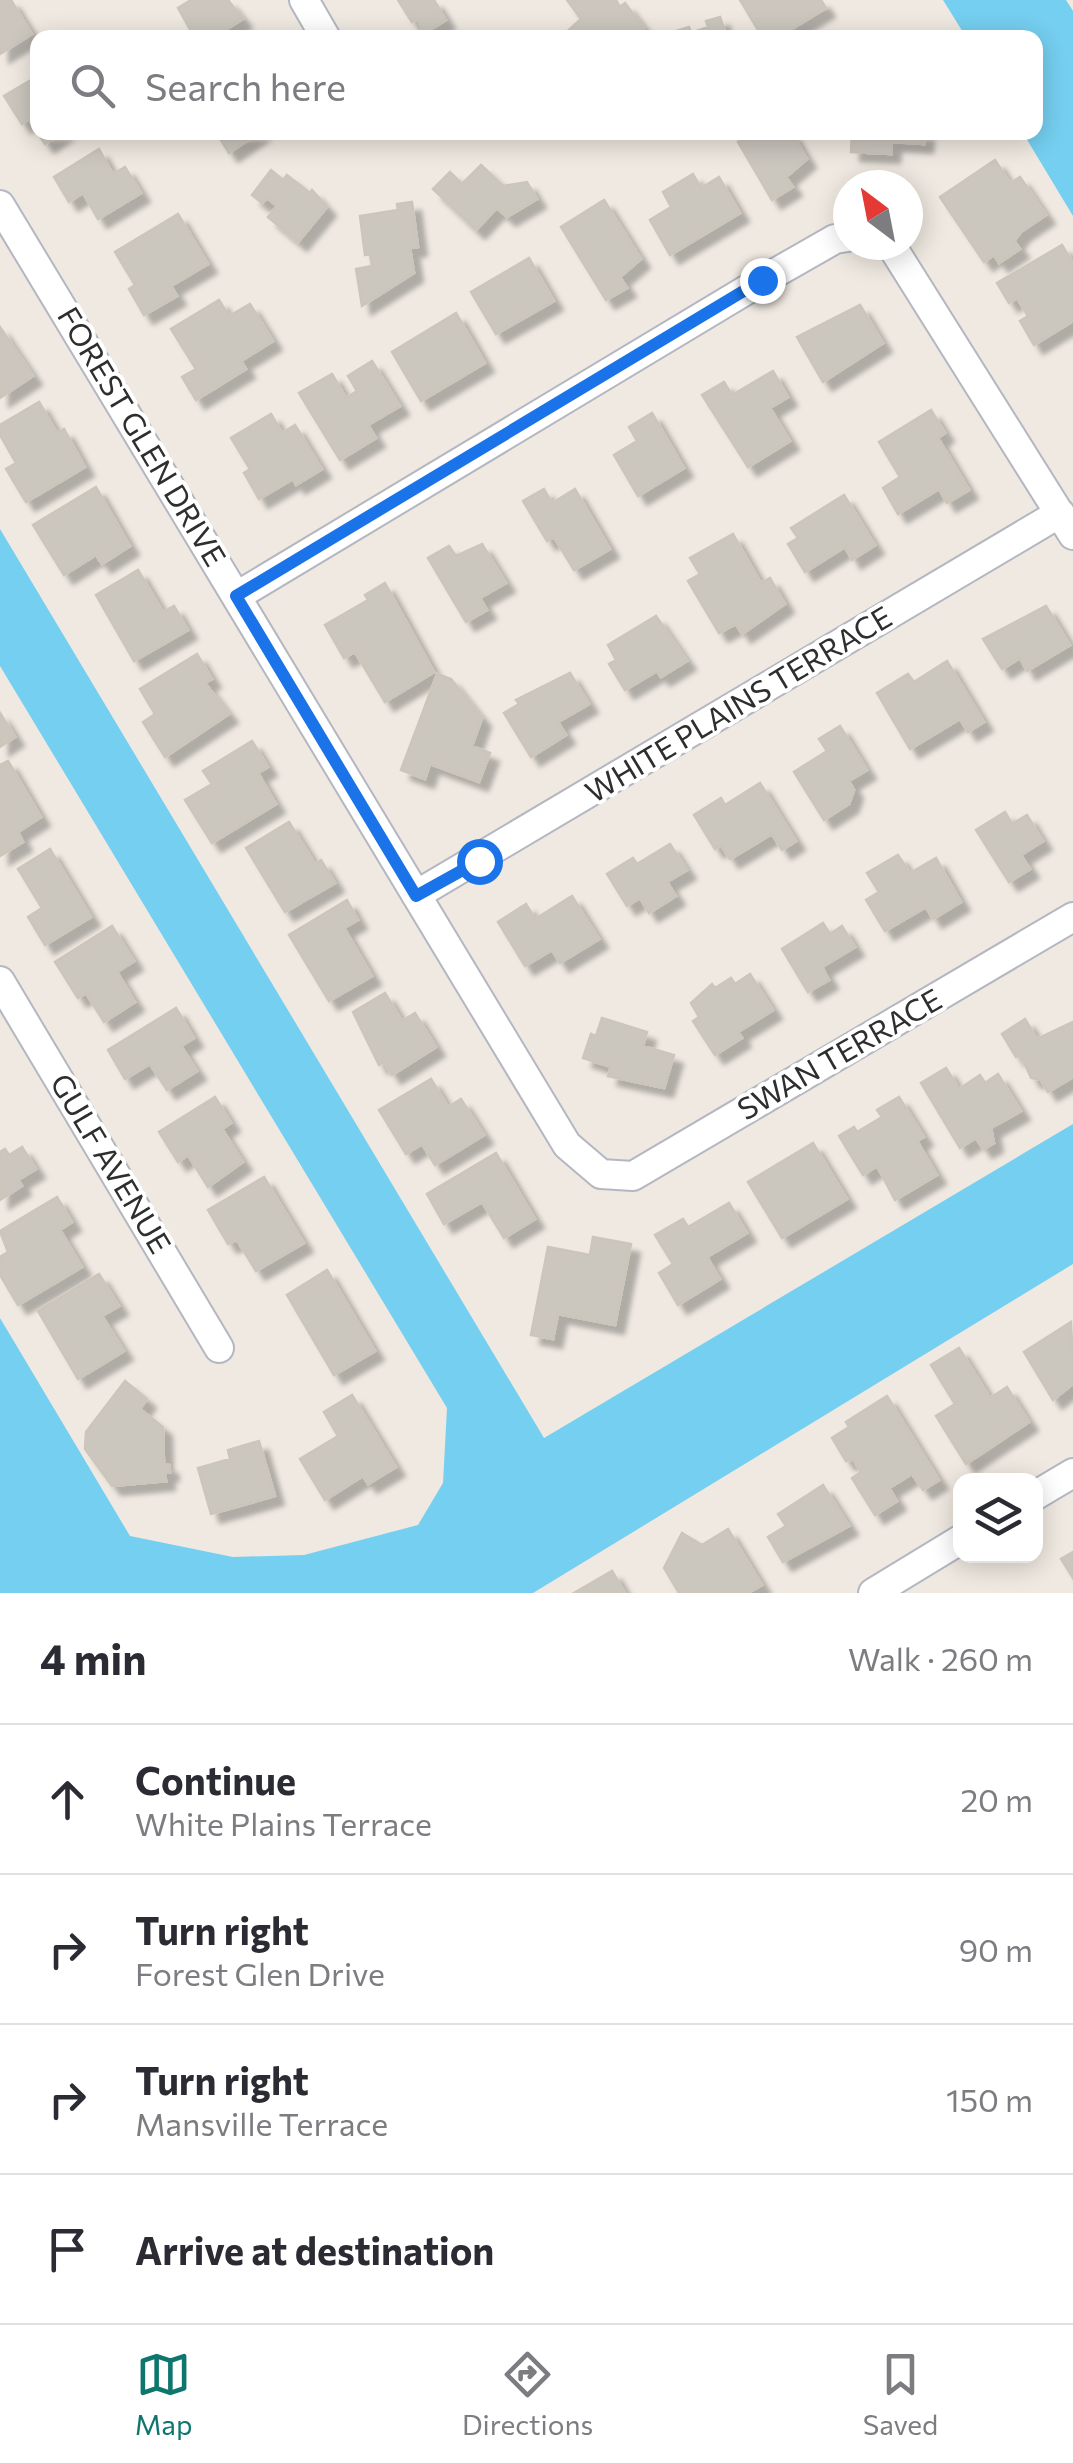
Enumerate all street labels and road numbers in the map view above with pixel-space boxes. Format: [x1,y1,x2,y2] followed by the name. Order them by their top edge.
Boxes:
[51,299,235,572] street label: FOREST GLEN DRIVE
[578,597,898,809] street label: WHITE PLAINS TERRACE
[730,979,948,1126] street label: SWAN TERRACE
[44,1066,180,1259] street label: GULF AVENUE

